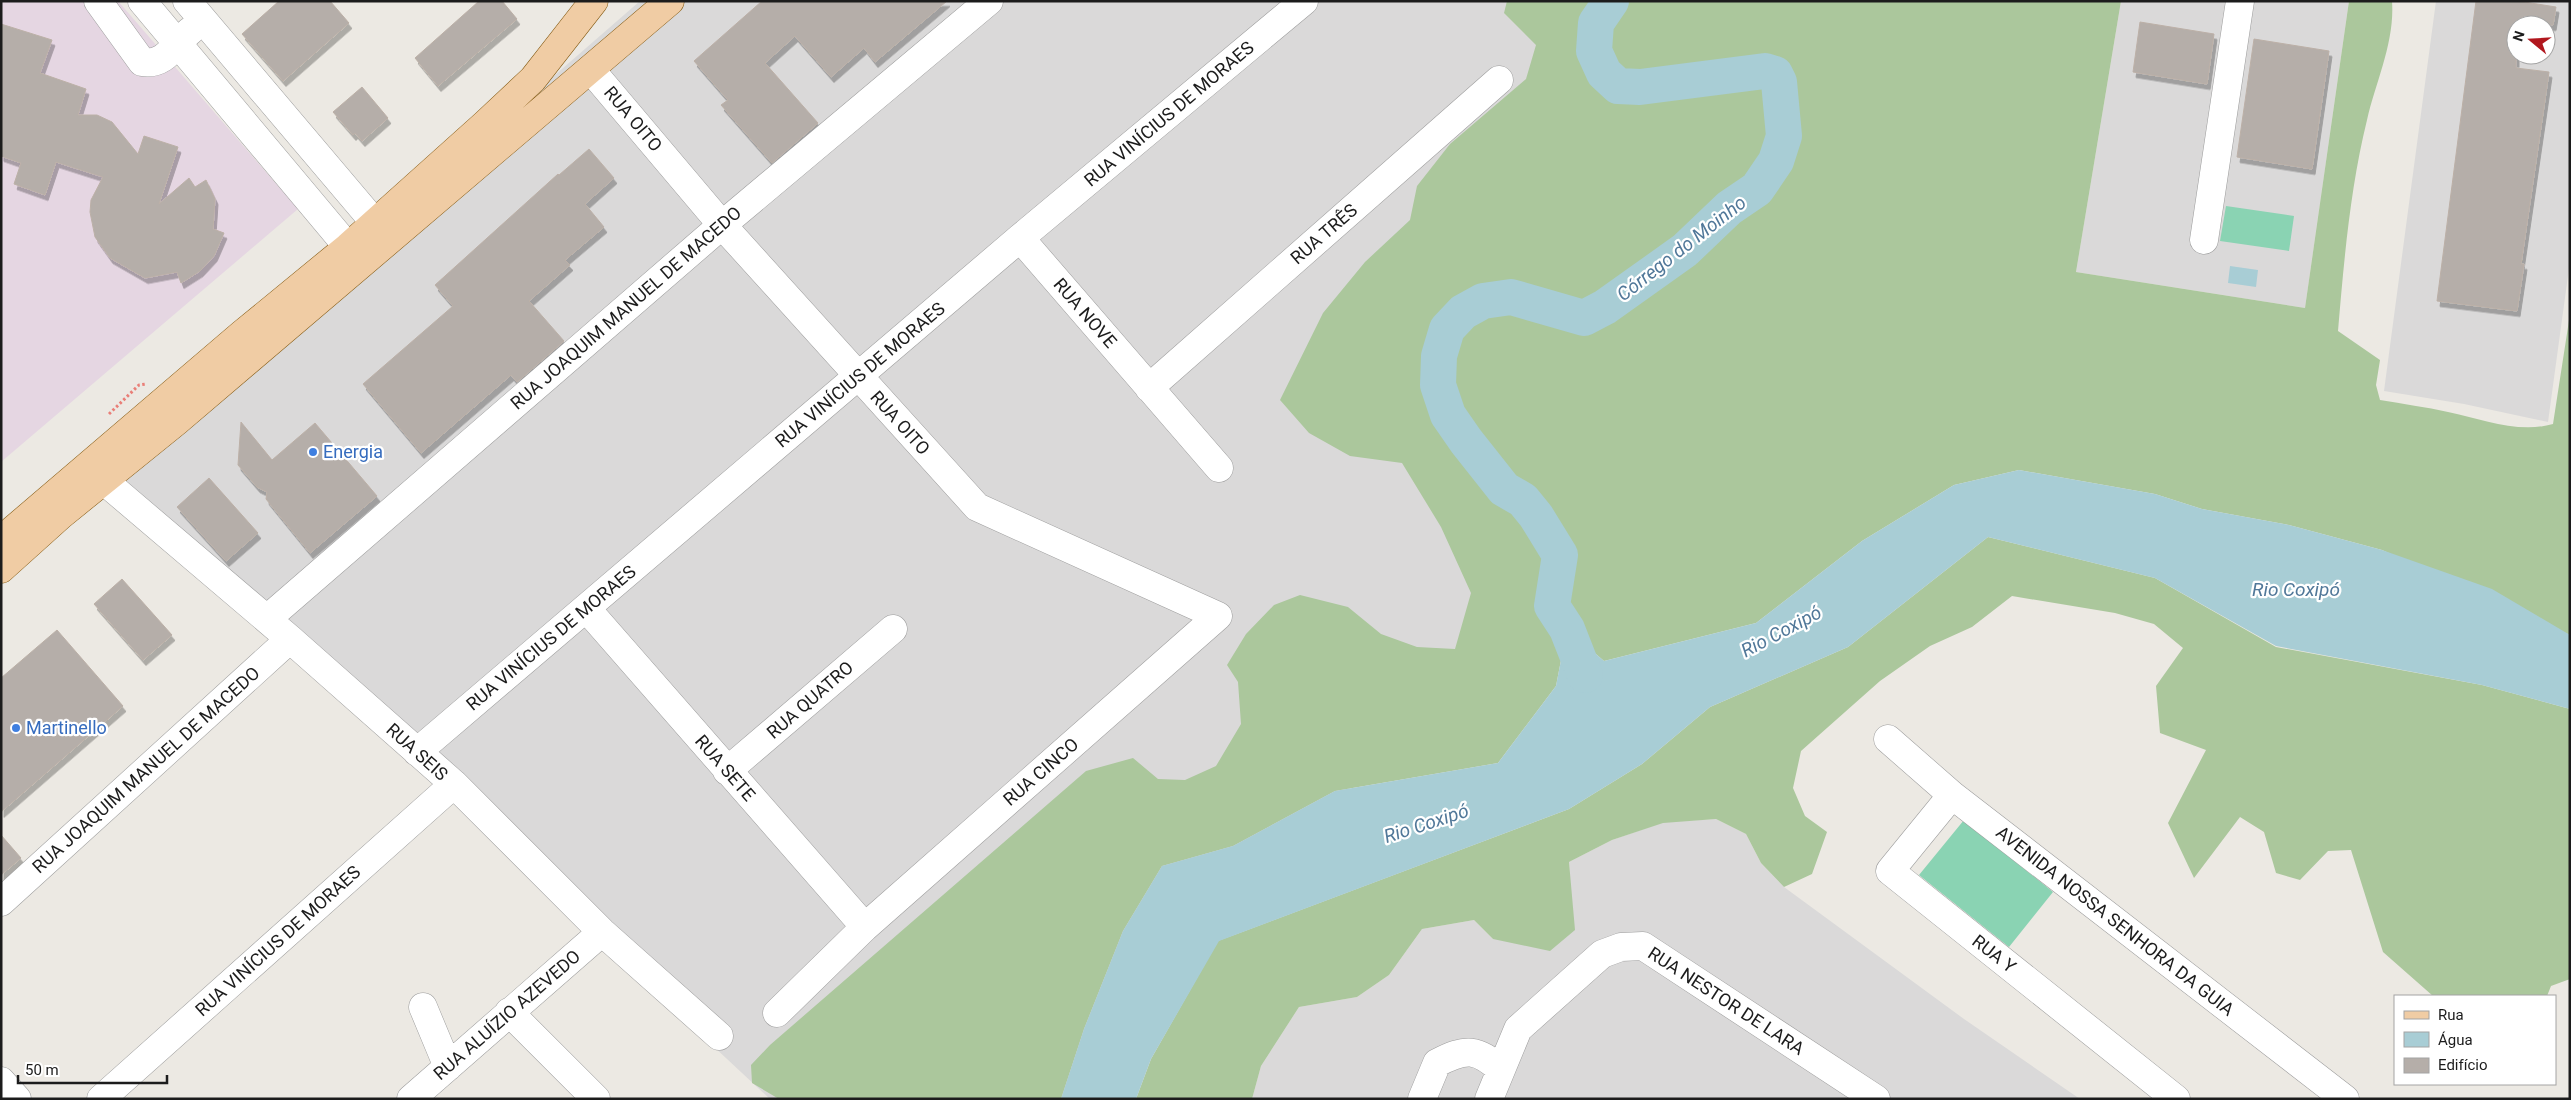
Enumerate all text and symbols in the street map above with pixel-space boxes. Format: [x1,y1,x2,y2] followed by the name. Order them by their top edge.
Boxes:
[2506,15,2556,65] north arrow
[2509,29,2528,43] text: N
[1080,36,1258,191] street label: RUA VINÍCIUS DE MORAES
[600,82,667,156] street label: RUA OITO
[1612,191,1750,306] water label: Córrego do Moinho
[1286,199,1361,268] street label: RUA TRÊS
[506,202,745,413] street label: RUA JOAQUIM MANUEL DE MACEDO
[1049,274,1121,352] street label: RUA NOVE
[771,297,949,452] street label: RUA VINÍCIUS DE MORAES
[866,386,935,459] street label: RUA OITO
[323,441,383,462] place label: Energia
[307,446,319,458] marker: Energia
[462,560,640,715] street label: RUA VINÍCIUS DE MORAES
[2252,578,2340,601] water label: Rio Coxipó
[1737,601,1825,662] water label: Rio Coxipó
[762,656,857,743] street label: RUA QUATRO
[28,662,264,877] street label: RUA JOAQUIM MANUEL DE MACEDO
[26,717,107,738] place label: Martinello
[382,719,453,785] street label: RUA SEIS
[10,722,22,734] marker: Martinello
[691,730,760,805] street label: RUA SETE
[999,733,1082,810] street label: RUA CINCO
[1381,799,1471,848] water label: Rio Coxipó
[1992,821,2239,1020] street label: AVENIDA NOSSA SENHORA DA GUIA
[191,861,365,1020] street label: RUA VINÍCIUS DE MORAES
[1968,930,2020,977] street label: RUA Y
[1644,942,1808,1059] street label: RUA NESTOR DE LARA
[429,945,584,1084] street label: RUA ALUÍZIO AZEVEDO
[2394,995,2556,1085] legend
[2438,1006,2464,1024] text: Rua
[2438,1031,2473,1049] text: Água
[18,1052,166,1084] scale bar
[2438,1056,2487,1074] text: Edifício
[25,1061,59,1079] text: 50 m

